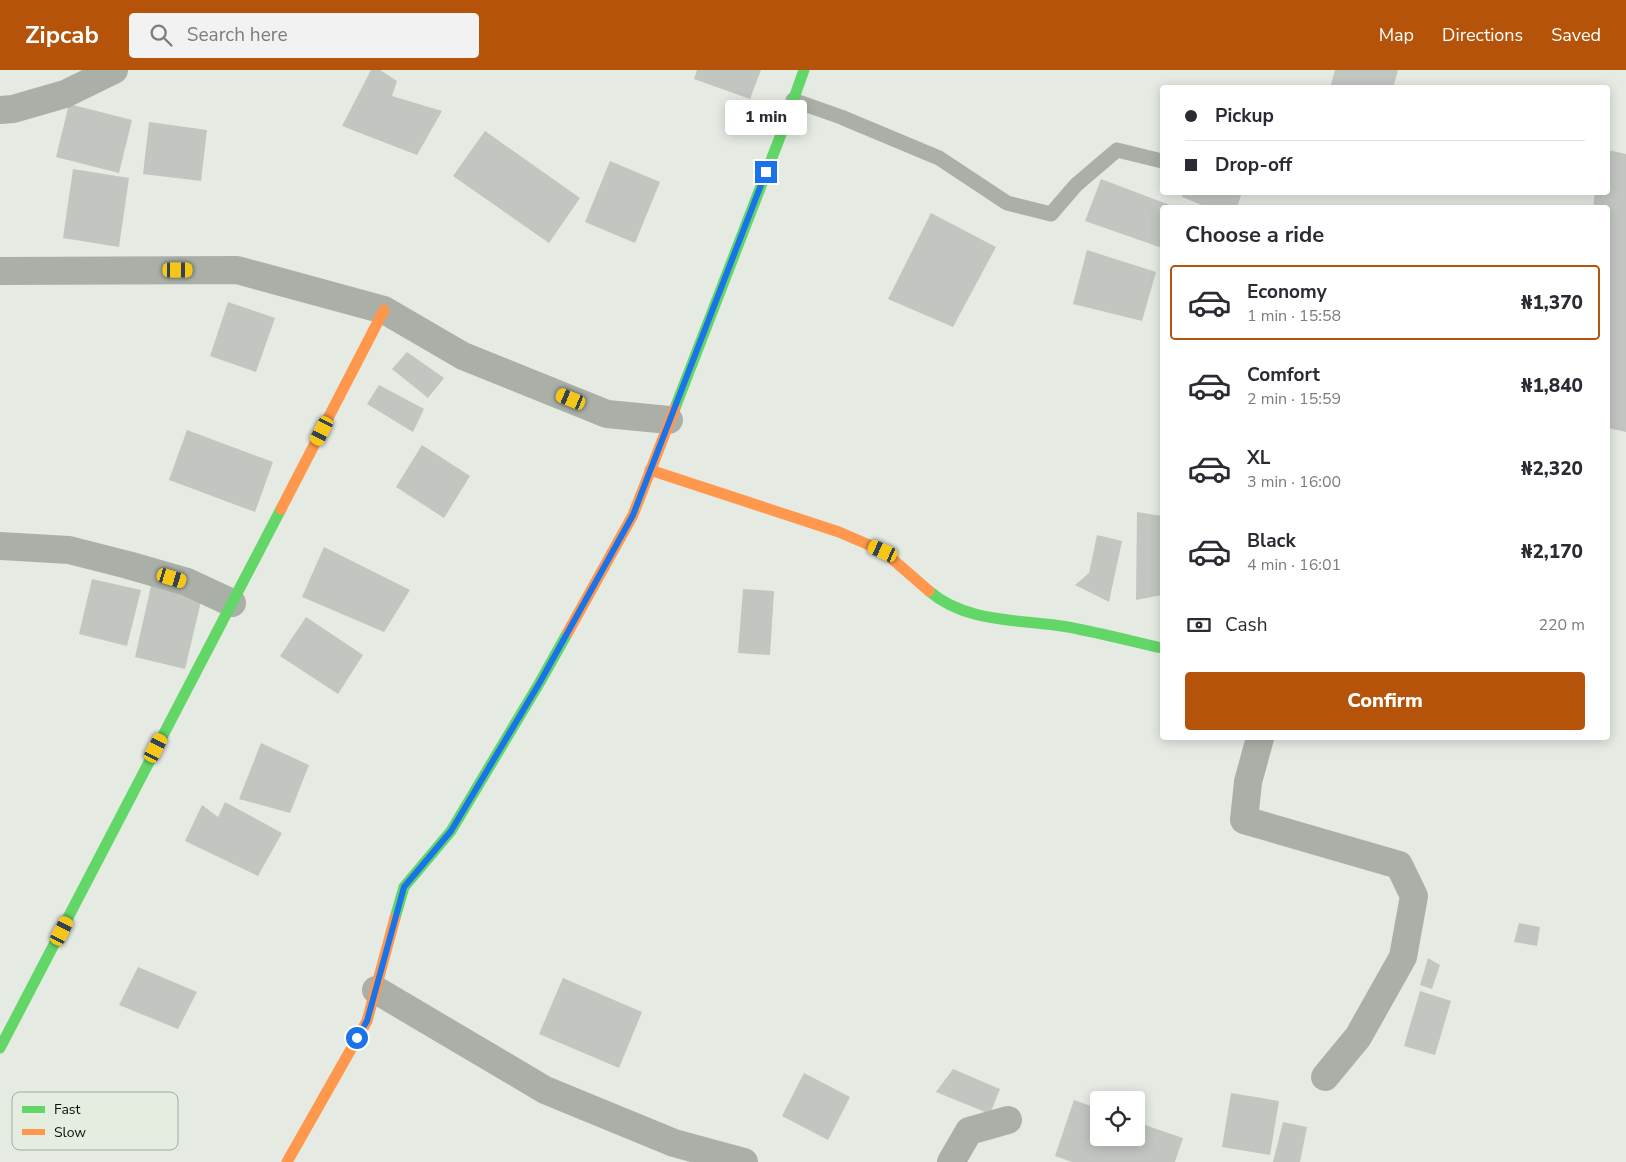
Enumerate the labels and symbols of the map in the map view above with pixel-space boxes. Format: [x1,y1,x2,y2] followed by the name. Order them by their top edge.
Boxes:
[725,99,807,134] callout: 1 min
[755,161,777,183] route end
[163,263,193,278] car
[554,386,587,412] car
[308,414,335,448] car
[866,538,899,564] car
[155,566,188,590] car
[142,731,169,765] car
[48,914,75,948] car
[346,1027,368,1049] route start
[12,1092,178,1150] legend
[54,1100,80,1119] text: Fast
[54,1123,86,1142] text: Slow

